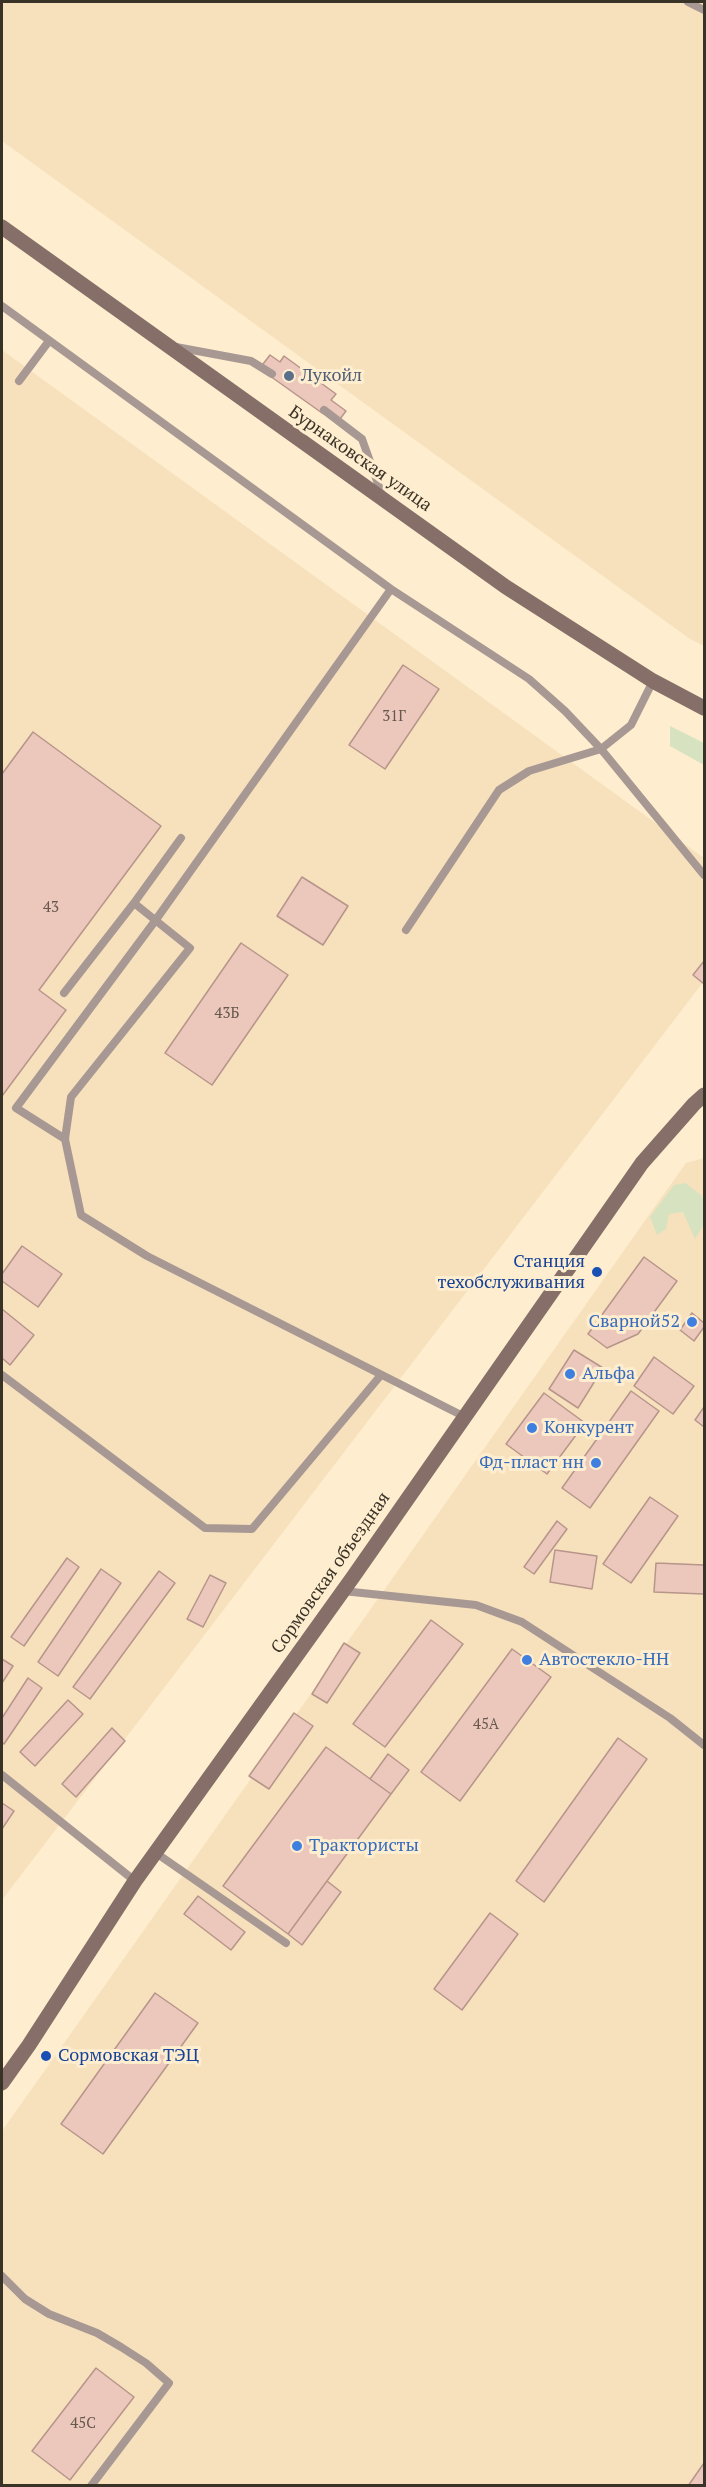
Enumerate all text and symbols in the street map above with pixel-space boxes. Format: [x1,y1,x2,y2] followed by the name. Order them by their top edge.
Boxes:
[301,365,362,387] place label: Лукойл
[282,369,296,383] marker: Лукойл
[284,401,436,517] street label: Бурнаковская улица
[382,708,406,726] house number: 31Г
[43,899,59,917] house number: 43
[215,1005,239,1023] house number: 43Б
[438,1251,585,1294] place label: Станция техобслуживания
[590,1265,604,1279] marker: Станция техобслуживания
[588,1311,680,1333] place label: Сварной52
[685,1315,699,1329] marker: Сварной52
[582,1363,635,1385] place label: Альфа
[563,1367,577,1381] marker: Альфа
[544,1417,634,1439] place label: Конкурент
[525,1421,539,1435] marker: Конкурент
[479,1452,584,1474] place label: Фд-пласт нн
[589,1456,603,1470] marker: Фд-пласт нн
[267,1488,395,1658] street label: Сормовская объездная
[539,1649,669,1671] place label: Автостекло-НН
[520,1653,534,1667] marker: Автостекло-НН
[473,1716,499,1734] house number: 45А
[309,1835,419,1857] place label: Трактористы
[290,1839,304,1853] marker: Трактористы
[58,2045,199,2067] place label: Сормовская ТЭЦ
[39,2049,53,2063] marker: Сормовская ТЭЦ
[70,2415,96,2433] house number: 45С

